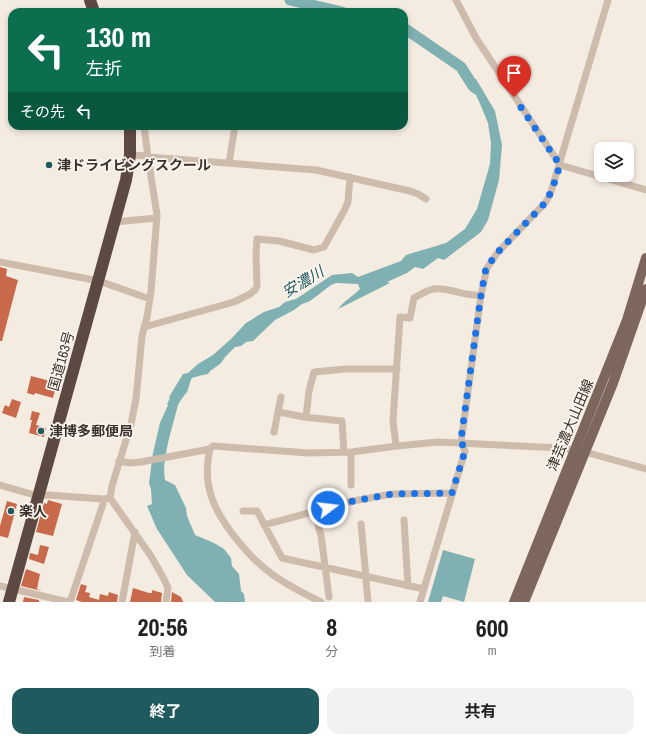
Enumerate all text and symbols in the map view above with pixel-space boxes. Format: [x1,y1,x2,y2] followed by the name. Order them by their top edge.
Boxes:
[86,18,151,56] text: 130 m
[20,24,72,76] icon: left
[86,56,122,81] text: 左折
[497,56,531,97] pin
[503,62,525,84] icon: arrive
[73,100,95,122] icon: left
[20,101,65,122] text: その先
[594,142,634,182] map controls
[594,142,634,182] button: layers
[57,156,211,174] place label: 津ドライビングスクール
[44,160,54,170] marker: 津ドライビングスクール
[278,260,329,302] water label: 安濃川
[44,329,78,393] street label: 国道163号
[543,376,597,474] street label: 津芸濃大山田線
[49,422,133,440] place label: 津博多郵便局
[36,426,46,436] marker: 津博多郵便局
[307,487,349,529] position arrow
[19,502,47,520] place label: 楽人
[6,506,16,516] marker: 楽人
[137,611,188,643] text: 20:56
[326,611,337,643] text: 8
[476,612,509,644] text: 600
[488,642,497,659] text: m
[150,643,176,660] text: 到着
[325,643,338,660] text: 分
[12,688,319,734] button: 終了
[327,688,634,734] button: 共有

